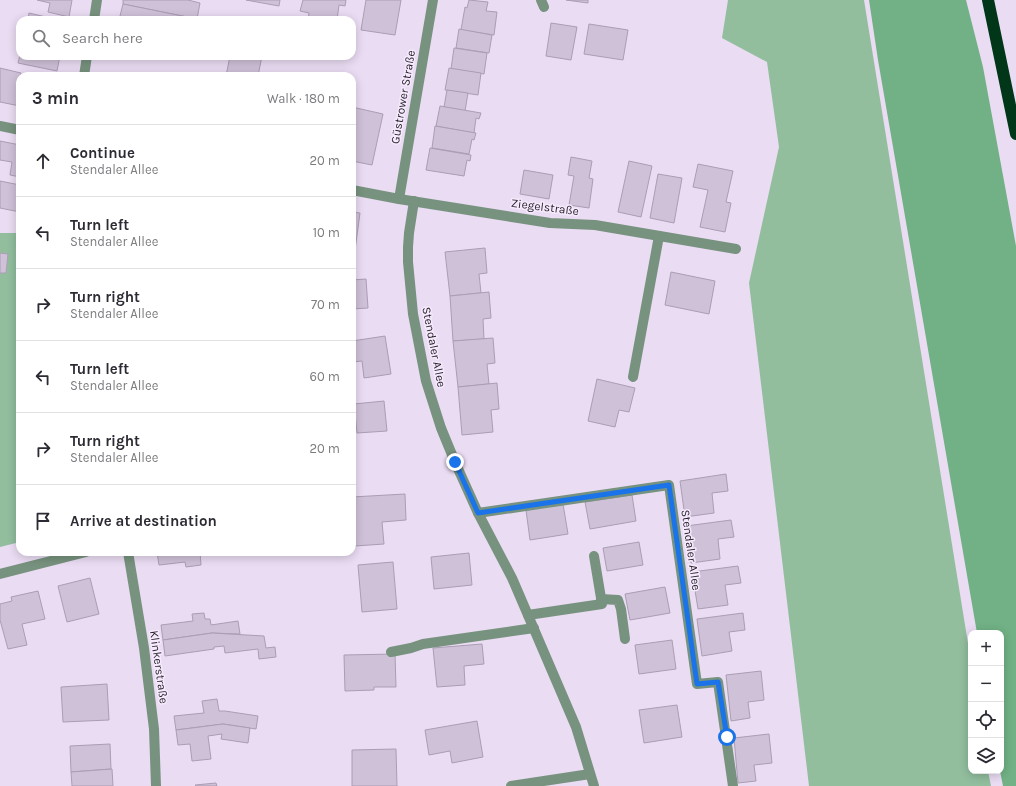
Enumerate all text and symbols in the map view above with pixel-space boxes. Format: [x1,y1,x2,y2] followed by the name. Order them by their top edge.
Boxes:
[16,16,356,60] search box
[30,27,52,49] icon: search
[62,29,143,47] text: Search here
[388,49,418,145] street label: Güstrower Straße
[32,88,79,108] text: 3 min
[267,91,340,106] text: Walk · 180 m
[70,144,135,162] text: Continue
[32,150,54,172] icon: ahead
[310,153,340,168] text: 20 m
[70,162,158,177] text: Stendaler Allee
[510,196,580,218] street label: Ziegelstraße
[70,216,129,234] text: Turn left
[32,222,54,244] icon: left
[313,225,340,240] text: 10 m
[70,234,158,249] text: Stendaler Allee
[70,288,140,306] text: Turn right
[32,294,54,316] icon: right
[311,297,340,312] text: 70 m
[70,306,158,321] text: Stendaler Allee
[419,306,449,388] street label: Stendaler Allee
[70,360,129,378] text: Turn left
[32,366,54,388] icon: left
[310,369,340,384] text: 60 m
[70,378,158,393] text: Stendaler Allee
[70,432,140,450] text: Turn right
[32,438,54,460] icon: right
[310,441,340,456] text: 20 m
[70,450,158,465] text: Stendaler Allee
[446,453,464,471] route end
[678,509,704,591] street label: Stendaler Allee
[32,510,54,532] icon: arrive
[70,512,217,530] text: Arrive at destination
[147,629,171,705] street label: Klinkerstraße
[968,630,1004,774] map controls
[968,630,1004,666] button: +
[968,666,1004,702] button: −
[968,702,1004,738] button: locate
[718,728,736,746] route start
[968,738,1004,774] button: layers

